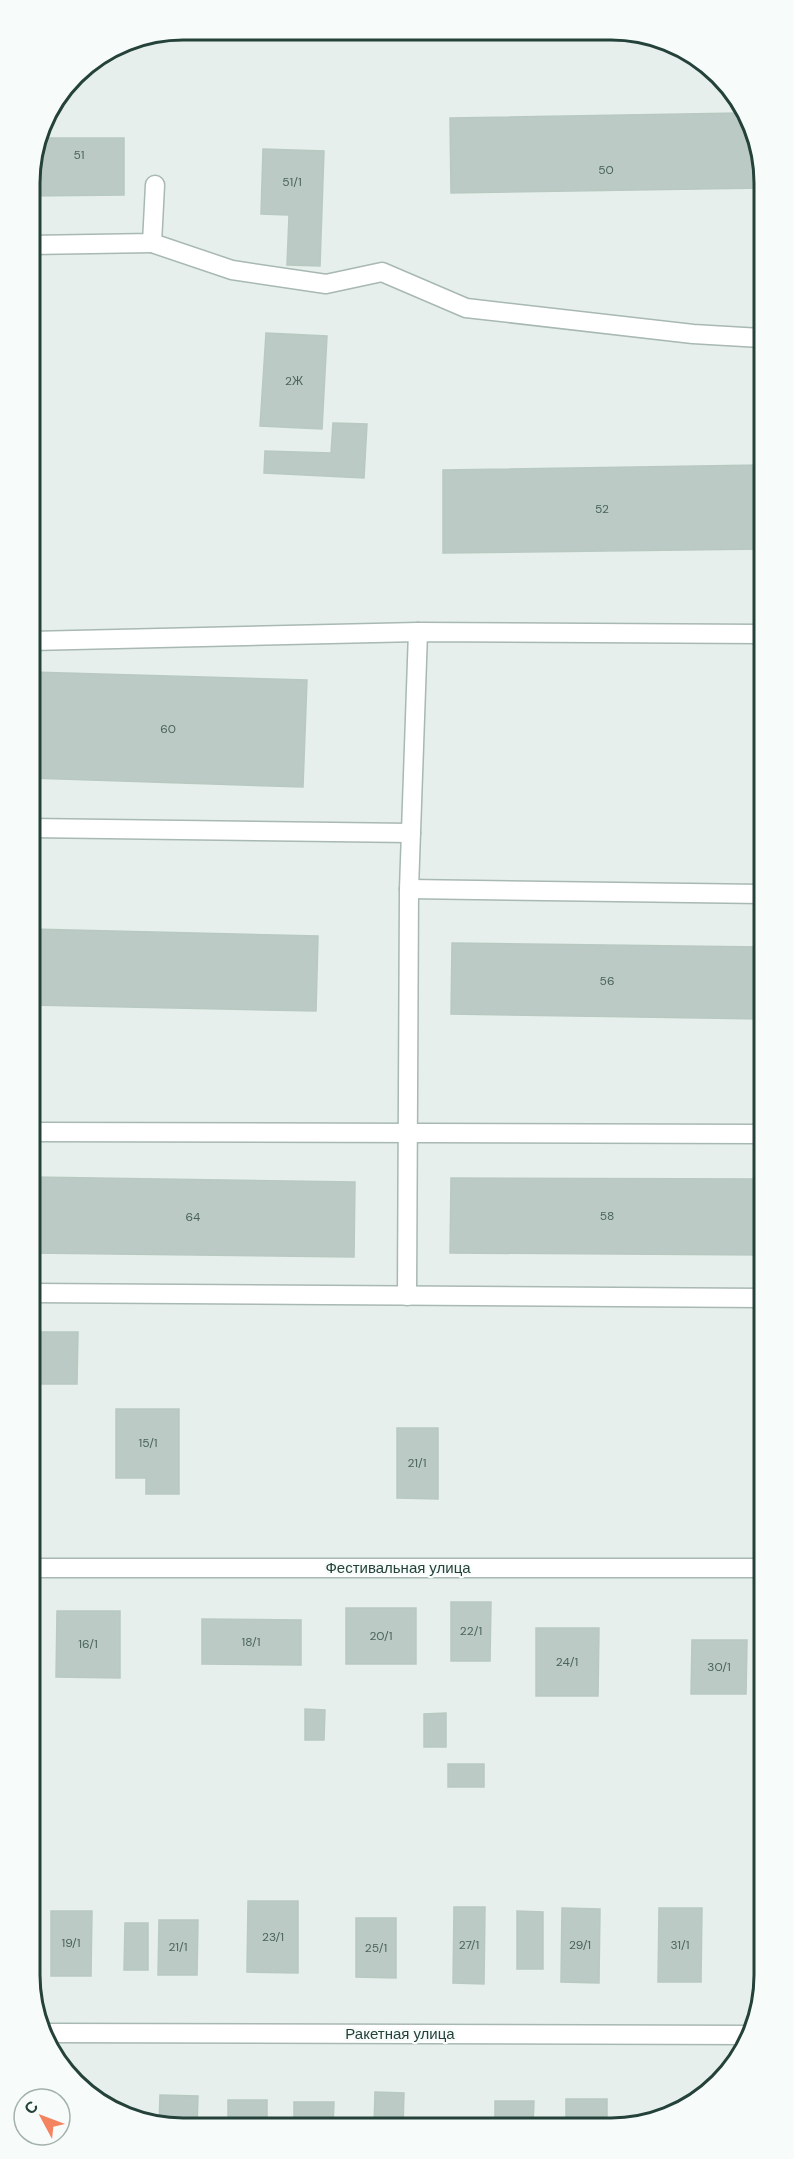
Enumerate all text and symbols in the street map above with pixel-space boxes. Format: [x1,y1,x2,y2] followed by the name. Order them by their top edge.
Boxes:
[73,147,85,163] house number: 51
[598,162,614,178] house number: 50
[282,174,302,190] house number: 51/1
[285,373,303,389] house number: 2Ж
[595,501,609,517] house number: 52
[160,721,176,737] house number: 60
[600,973,614,989] house number: 56
[600,1208,614,1224] house number: 58
[186,1209,200,1225] house number: 64
[138,1435,158,1451] house number: 15/1
[407,1455,427,1471] house number: 21/1
[325,1558,471,1578] street label: Фестивальная улица
[460,1623,482,1639] house number: 22/1
[370,1628,392,1644] house number: 20/1
[241,1634,261,1650] house number: 18/1
[78,1636,98,1652] house number: 16/1
[556,1654,578,1670] house number: 24/1
[707,1659,731,1675] house number: 30/1
[262,1929,284,1945] house number: 23/1
[61,1935,81,1951] house number: 19/1
[459,1937,479,1953] house number: 27/1
[569,1937,591,1953] house number: 29/1
[670,1937,690,1953] house number: 31/1
[168,1939,188,1955] house number: 21/1
[365,1940,387,1956] house number: 25/1
[345,2024,455,2044] street label: Ракетная улица
[12,2087,72,2147] north arrow
[19,2096,43,2119] text: С

